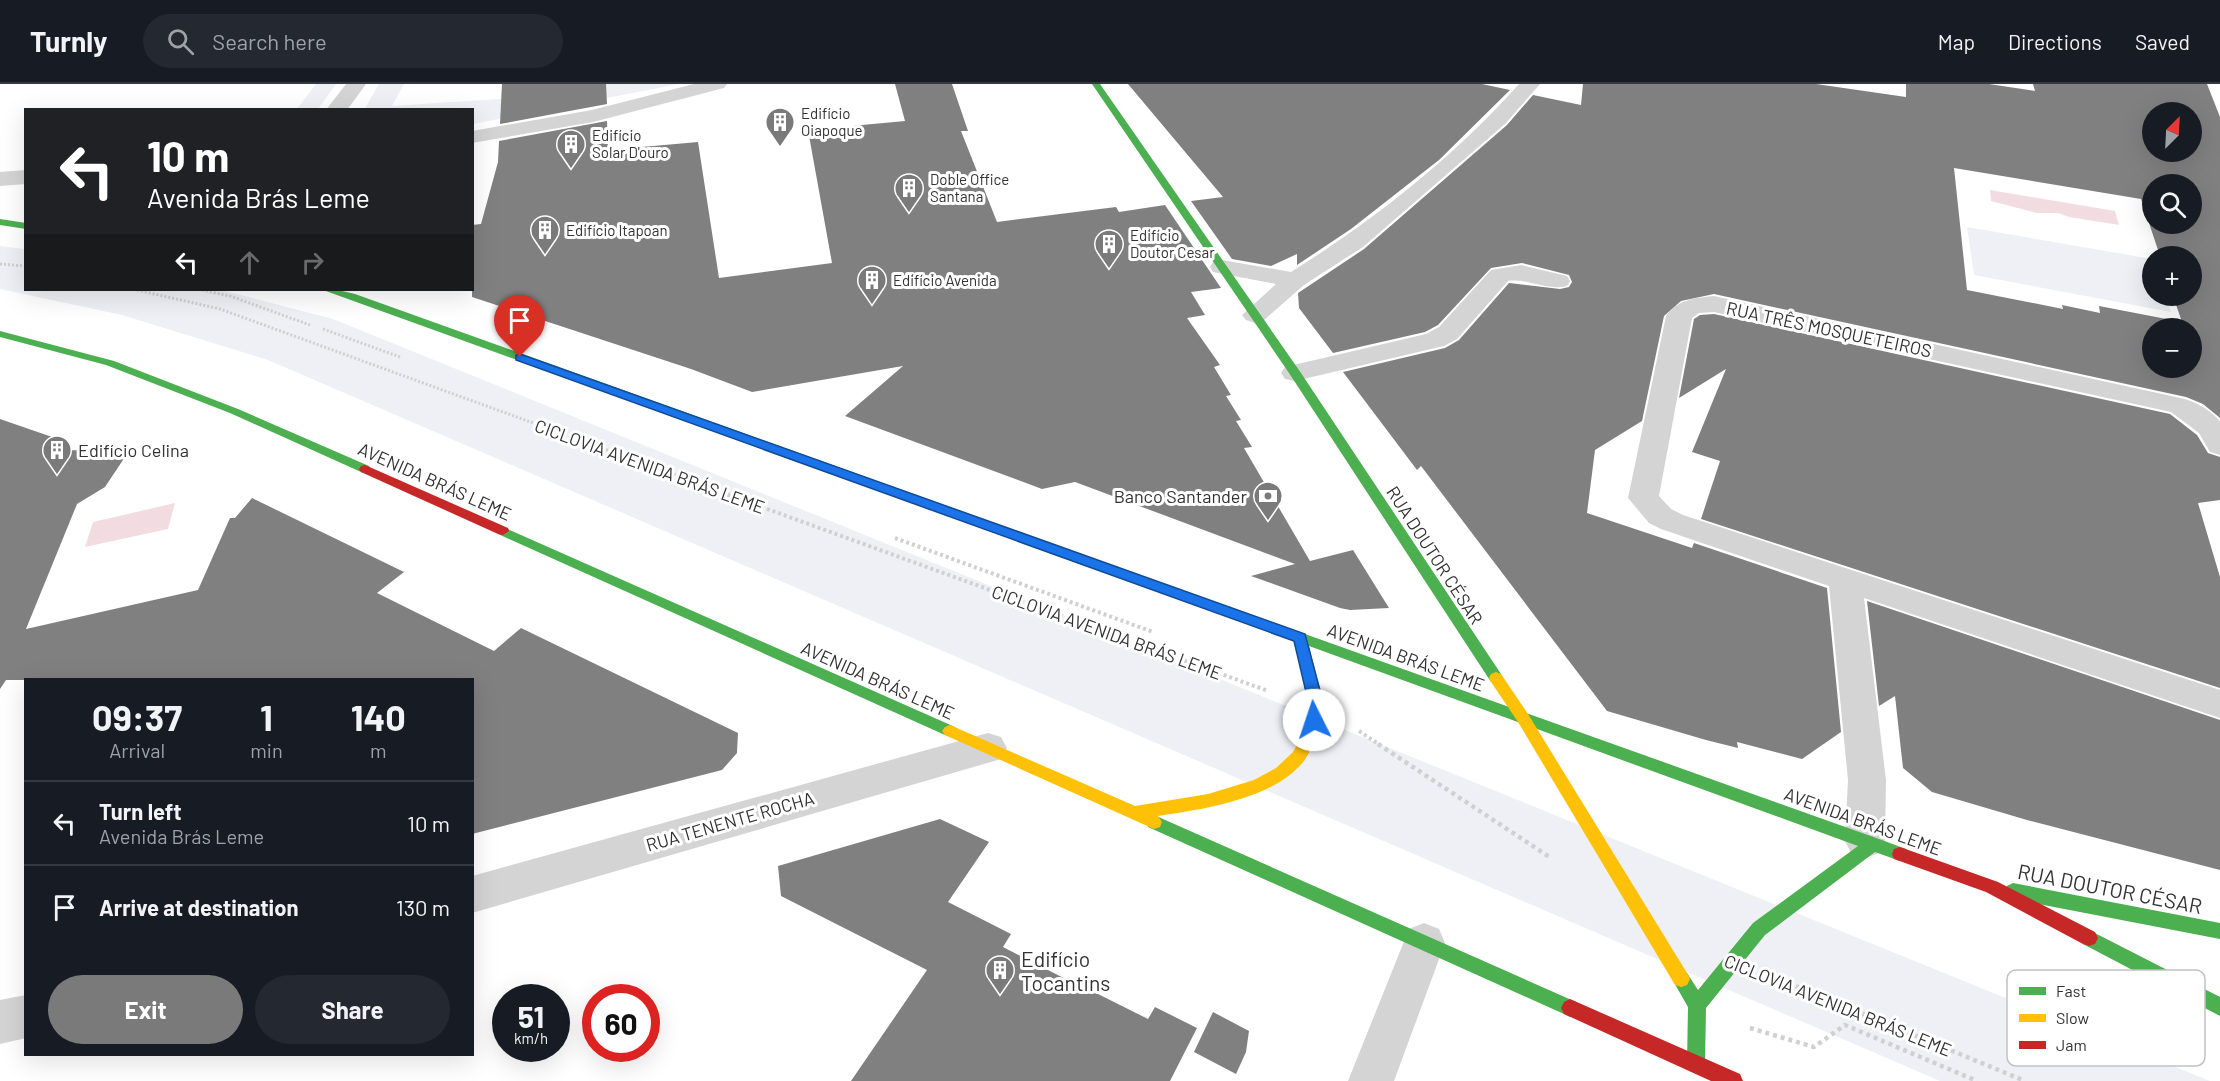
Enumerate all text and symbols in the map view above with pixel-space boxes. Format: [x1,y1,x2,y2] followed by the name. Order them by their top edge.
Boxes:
[143,14,563,68] search box
[30,24,107,58] text: Turnly
[164,25,197,58] icon: search
[212,28,327,54] text: Search here
[1938,29,1975,54] text: Map
[2008,29,2102,54] text: Directions
[2135,29,2190,54] text: Saved
[2142,102,2202,162] north arrow
[2142,102,2202,378] map controls
[801,104,863,139] place label: Edifício Oiapoque
[764,106,796,148] building icon: Edifício Oiapoque
[592,126,669,161] place label: Edifício Solar D'ouro
[555,128,587,170] building icon: Edifício Solar D'ouro
[147,130,229,180] text: 10 m
[48,132,126,210] icon: left
[930,170,1009,205] place label: Doble Office Santana
[893,172,925,214] building icon: Doble Office Santana
[2142,174,2202,234] button: search
[147,181,370,213] text: Avenida Brás Leme
[529,214,561,256] building icon: Edifício Itapoan
[566,221,668,239] place label: Edifício Itapoan
[1130,226,1215,261] place label: Edifício Doutor Cesar
[1093,228,1125,270] building icon: Edifício Doutor Cesar
[170,246,203,279] icon: left
[233,246,266,279] icon: ahead
[296,246,329,279] icon: right
[2142,246,2202,306] button: +
[856,264,888,306] building icon: Edifício Avenida
[893,271,997,289] place label: Edifício Avenida
[494,295,545,357] pin
[1724,296,1934,362] street label: RUA TRÊS MOSQUETEIROS
[503,304,536,337] icon: arrive
[2142,318,2202,378] button: −
[532,414,768,518] street label: CICLOVIA AVENIDA BRÁS LEME
[41,434,73,476] building icon: Edifício Celina
[355,437,515,525] street label: AVENIDA BRÁS LEME
[78,439,189,461] place label: Edifício Celina
[1252,480,1284,522] bank icon: Banco Santander
[1382,482,1488,628] street label: RUA DOUTOR CÉSAR
[1114,485,1247,507] place label: Banco Santander
[989,580,1225,684] street label: CICLOVIA AVENIDA BRÁS LEME
[1324,618,1488,696] street label: AVENIDA BRÁS LEME
[798,636,958,724] street label: AVENIDA BRÁS LEME
[1282,688,1346,752] position arrow
[92,695,182,738] text: 09:37
[260,695,273,738] text: 1
[351,695,406,738] text: 140
[109,738,165,762] text: Arrival
[250,738,283,762] text: min
[370,738,387,762] text: m
[1781,782,1945,860] street label: AVENIDA BRÁS LEME
[643,786,817,856] street label: RUA TENENTE ROCHA
[99,798,182,824] text: Turn left
[48,807,81,840] icon: left
[407,810,450,836] text: 10 m
[99,824,264,848] text: Avenida Brás Leme
[2016,858,2204,918] street label: RUA DOUTOR CÉSAR
[48,891,81,924] icon: arrive
[99,894,298,920] text: Arrive at destination
[396,894,450,920] text: 130 m
[1021,946,1110,995] place label: Edifício Tocantins
[1721,949,1955,1061] street label: CICLOVIA AVENIDA BRÁS LEME
[984,954,1016,996] building icon: Edifício Tocantins
[2007,970,2205,1066] legend
[48,975,243,1044] button: Exit
[255,975,450,1044] button: Share
[2056,981,2086,1000] text: Fast
[582,984,660,1062] speed limit sign: 60
[518,998,544,1034] text: 51
[2056,1008,2089,1027] text: Slow
[514,1029,548,1047] text: km/h
[2056,1035,2087,1054] text: Jam

